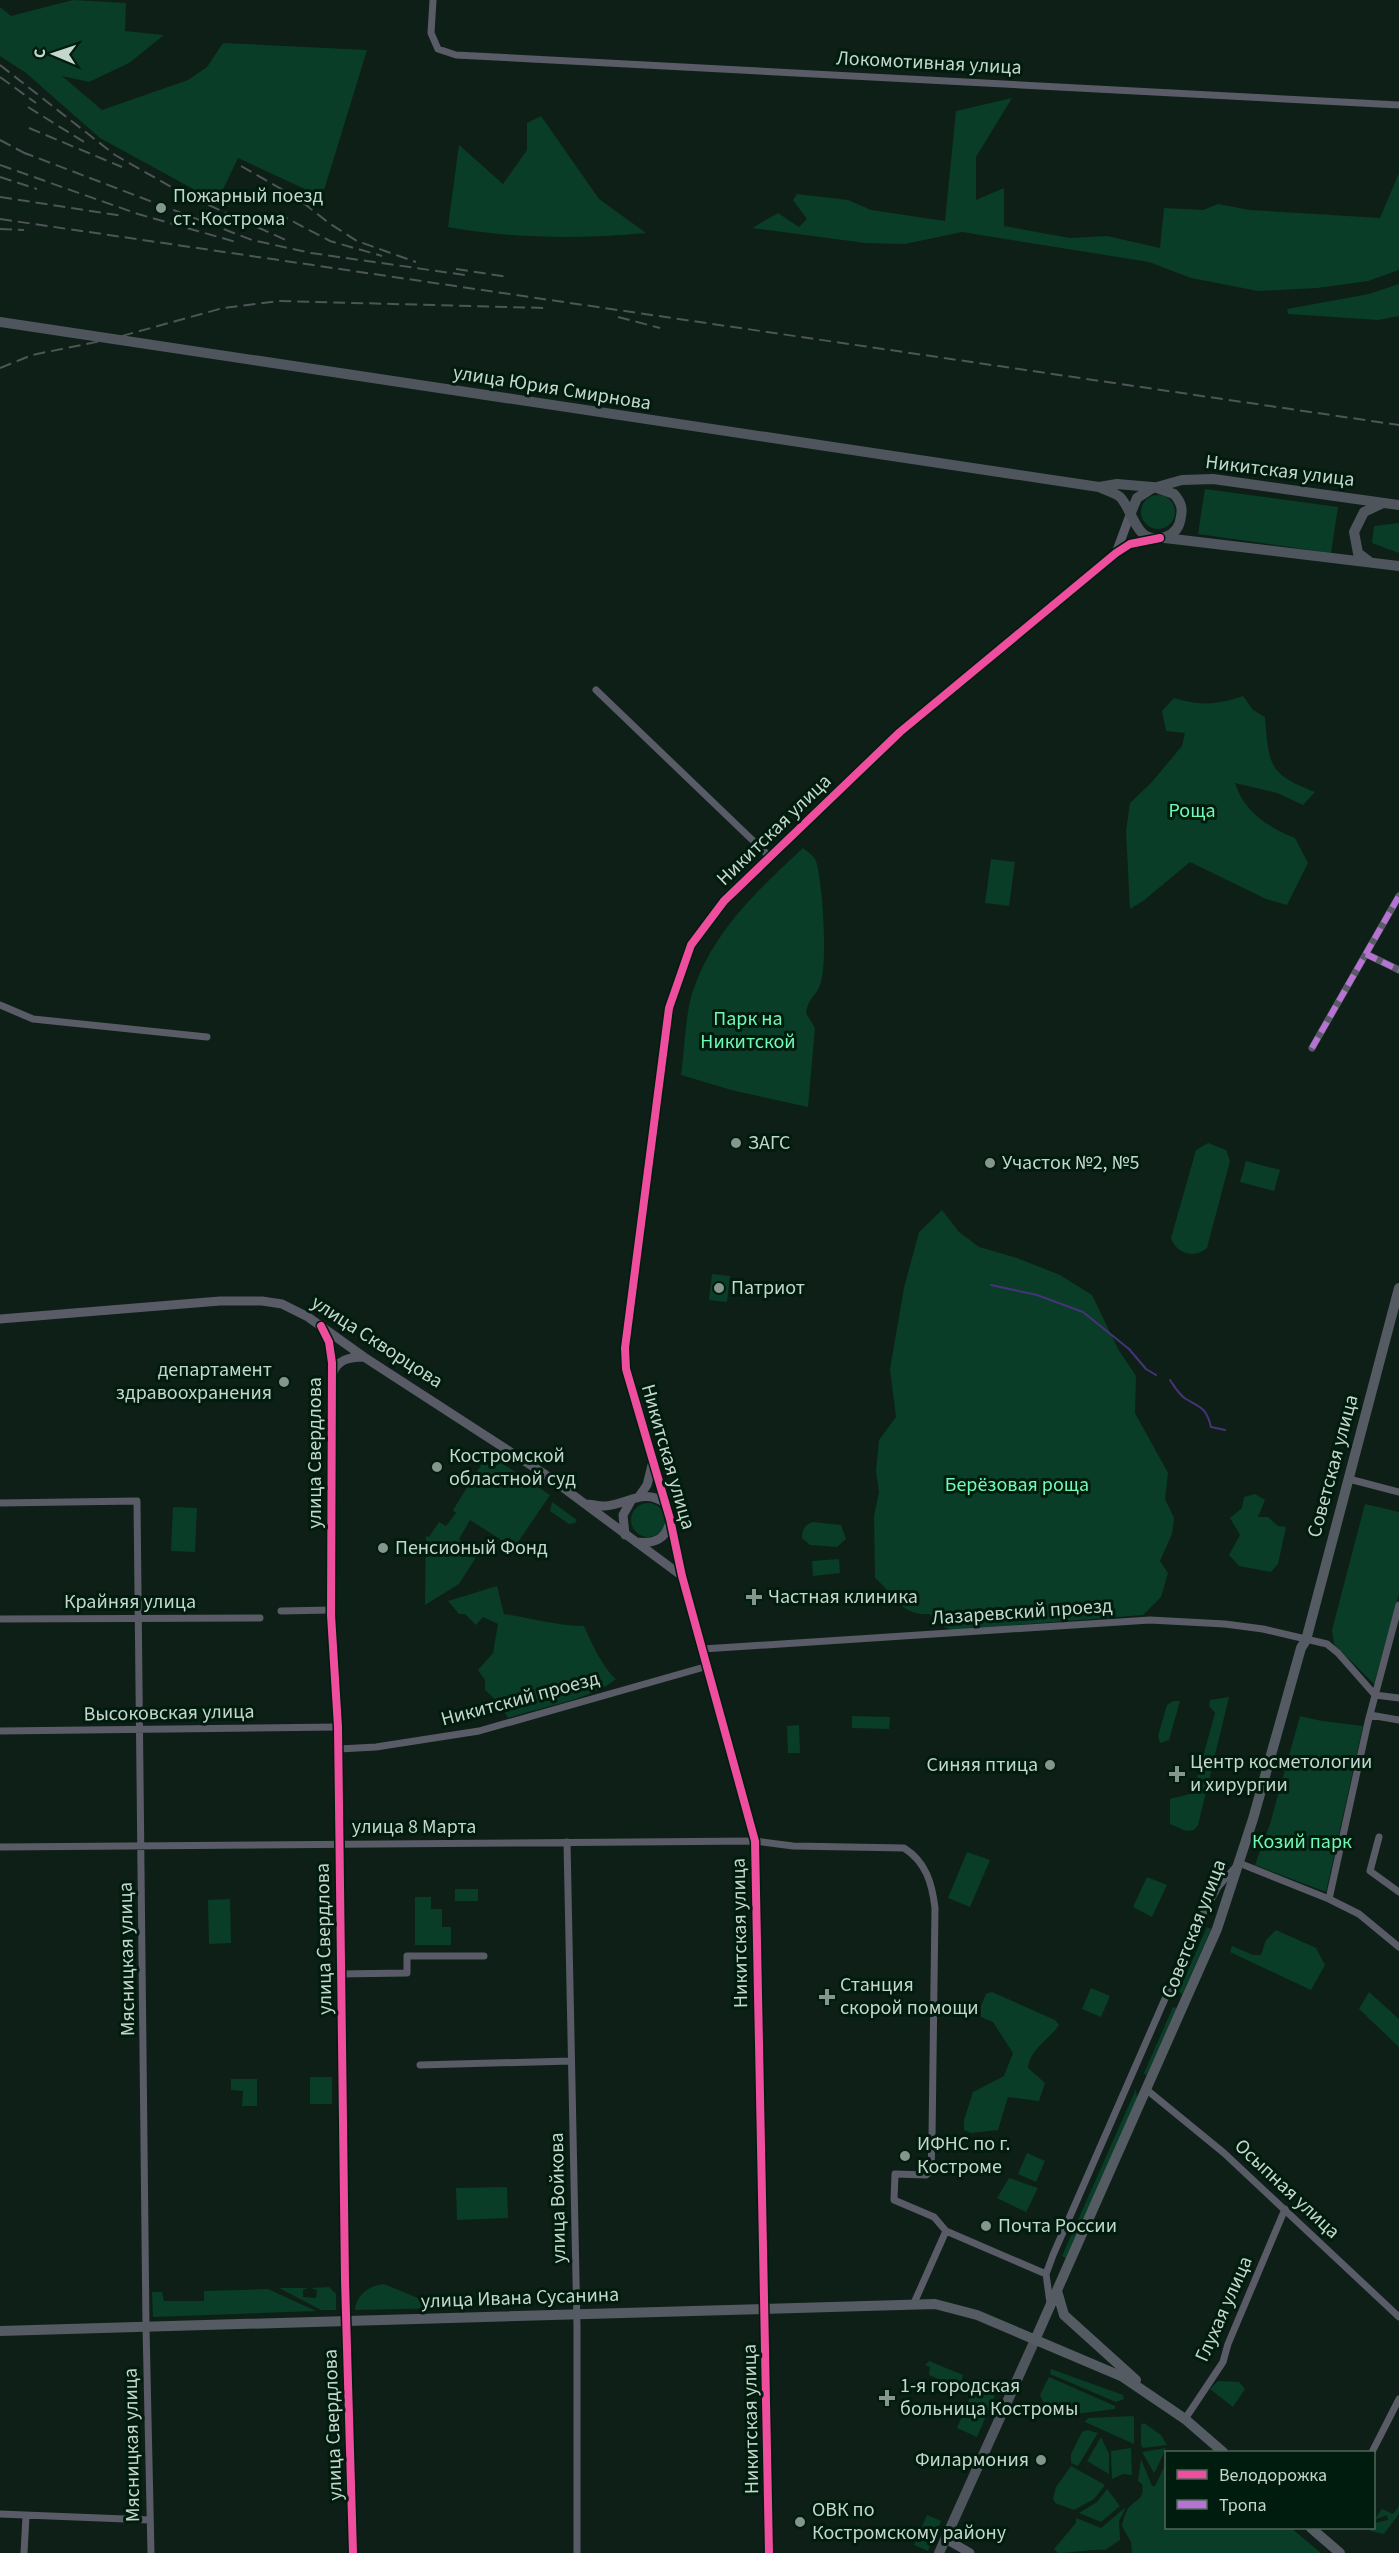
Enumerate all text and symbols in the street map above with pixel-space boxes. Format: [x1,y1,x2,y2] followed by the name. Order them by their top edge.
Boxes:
[24,24,84,84] north arrow
[836,44,1022,82] street label: Локомотивная улица
[29,48,51,59] text: С
[173,182,323,233] place label: Пожарный поезд ст. Кострома
[154,201,168,215] marker: Пожарный поезд ст. Кострома
[451,359,653,417] street label: улица Юрия Смирнова
[1204,448,1356,494] street label: Никитская улица
[710,768,838,892] street label: Никитская улица
[1168,797,1216,825] park label: Роща
[700,1005,796,1056] park label: Парк на Никитской
[748,1129,791,1157] place label: ЗАГС
[729,1136,743,1150] marker: ЗАГС
[1002,1149,1139,1177] place label: Участок №2, №5
[983,1156,997,1170] marker: Участок №2, №5
[731,1274,805,1302] place label: Патриот
[712,1281,726,1295] marker: Патриот
[306,1289,448,1395] street label: улица Скворцова
[116,1356,272,1407] place label: департамент здравоохранения
[277,1375,291,1389] marker: департамент здравоохранения
[301,1377,329,1529] street label: улица Свердлова
[634,1381,702,1533] street label: Никитская улица
[1300,1392,1366,1540] street label: Советская улица
[449,1442,576,1493] place label: Костромской областной суд
[430,1460,444,1474] marker: Костромской областной суд
[945,1471,1089,1499] park label: Берёзовая роща
[395,1534,548,1562] place label: Пенсионый Фонд
[376,1541,390,1555] marker: Пенсионый Фонд
[768,1583,918,1611] place label: Частная клиника
[64,1588,196,1616] street label: Крайняя улица
[745,1588,763,1606] marker: Частная клиника
[931,1592,1114,1632] street label: Лазаревский проезд
[438,1664,603,1734] street label: Никитский проезд
[83,1698,255,1728] street label: Высоковская улица
[1190,1748,1372,1799] place label: Центр косметологии и хирургии
[927,1751,1038,1779] place label: Синяя птица
[1043,1758,1057,1772] marker: Синяя птица
[1168,1765,1186,1783] marker: Центр косметологии и хирургии
[352,1813,476,1841] street label: улица 8 Марта
[1252,1828,1352,1856] park label: Козий парк
[1155,1856,1233,2002] street label: Советская улица
[725,1858,755,2008] street label: Никитская улица
[309,1863,339,2015] street label: улица Свердлова
[112,1882,142,2036] street label: Мясницкая улица
[840,1971,979,2022] place label: Станция скорой помощи
[818,1988,836,2006] marker: Станция скорой помощи
[917,2130,1010,2181] place label: ИФНС по г. Костроме
[543,2132,573,2264] street label: улица Войкова
[1228,2133,1346,2245] street label: Осыпная улица
[898,2149,912,2163] marker: ИФНС по г. Костроме
[998,2212,1117,2240] place label: Почта России
[979,2219,993,2233] marker: Почта России
[1188,2252,1260,2366] street label: Глухая улица
[420,2281,620,2315] street label: улица Ивана Сусанина
[736,2344,766,2494] street label: Никитская улица
[316,2349,350,2501] street label: улица Свердлова
[117,2368,147,2522] street label: Мясницкая улица
[900,2372,1079,2423] place label: 1-я городская больница Костромы
[878,2389,896,2407] marker: 1-я городская больница Костромы
[915,2446,1029,2474] place label: Филармония
[1165,2451,1375,2529] legend
[1034,2453,1048,2467] marker: Филармония
[1219,2463,1327,2488] text: Велодорожка
[1219,2493,1267,2518] text: Тропа
[812,2496,1007,2547] place label: ОВК по Костромскому району
[793,2515,807,2529] marker: ОВК по Костромскому району

